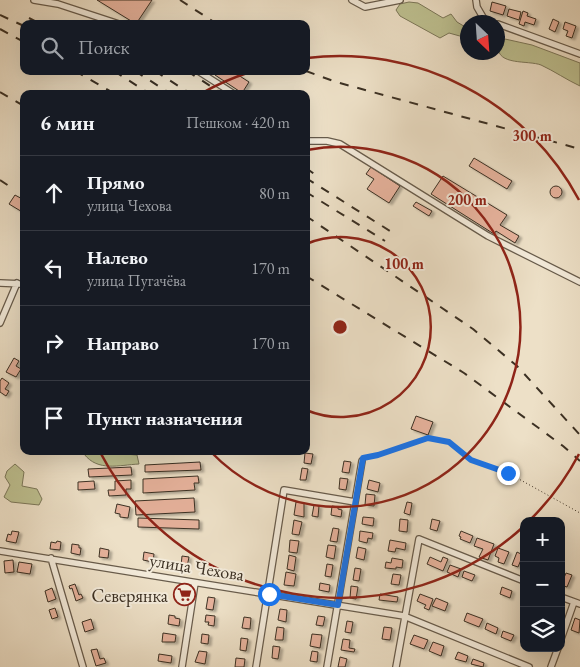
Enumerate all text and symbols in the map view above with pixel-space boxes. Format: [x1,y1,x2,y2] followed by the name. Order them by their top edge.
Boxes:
[460,15,505,60] north arrow
[20,20,310,75] search box
[38,34,66,62] icon: search
[78,35,130,60] text: Поиск
[40,109,95,136] text: 6 мин
[186,112,290,133] text: Пешком · 420 m
[512,126,552,145] text: 300 m
[87,170,145,195] text: Прямо
[40,179,68,207] icon: ahead
[259,183,290,204] text: 80 m
[447,190,487,209] text: 200 m
[87,195,172,216] text: улица Чехова
[87,245,148,270] text: Налево
[40,254,68,282] icon: left
[384,254,424,273] text: 100 m
[251,258,290,279] text: 170 m
[87,270,186,291] text: улица Пугачёва
[331,318,349,336] centre of rings
[40,329,68,357] icon: right
[87,331,159,356] text: Направо
[251,333,290,354] text: 170 m
[40,404,68,432] icon: arrive
[87,406,243,431] text: Пункт назначения
[497,462,520,485] route end
[520,517,565,652] map controls
[520,517,565,562] button: +
[148,548,247,586] street label: улица Чехова
[520,562,565,607] button: −
[172,583,196,607] supermarket icon: Северянка
[258,583,281,606] route start
[92,584,169,607] place label: Северянка
[520,607,565,652] button: layers

